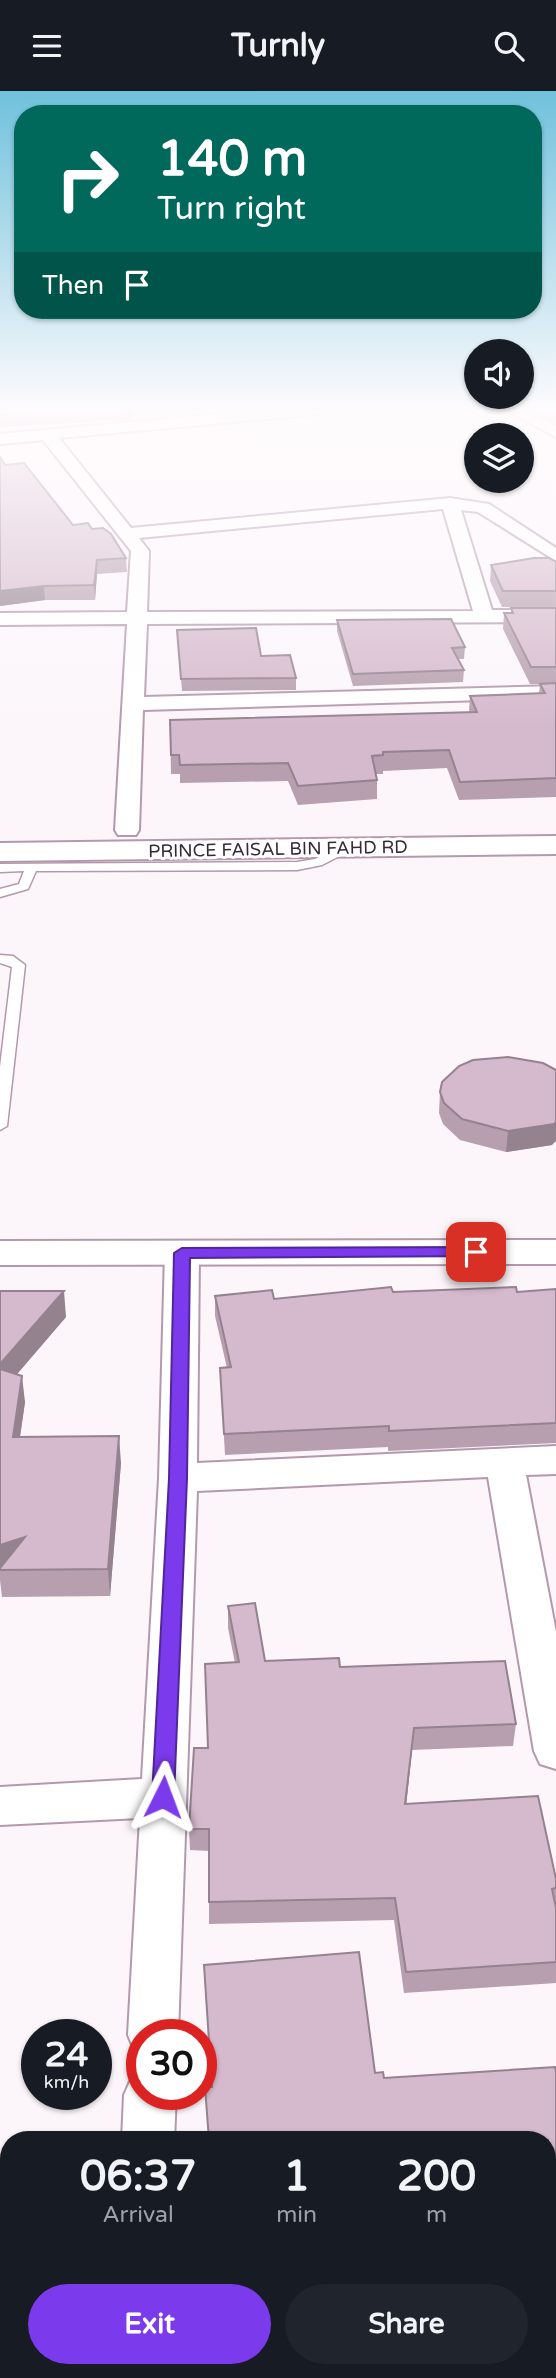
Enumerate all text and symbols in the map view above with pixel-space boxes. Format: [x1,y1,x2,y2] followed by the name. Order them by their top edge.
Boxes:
[28,27,66,65] icon: menu
[231,27,325,65] text: Turnly
[490,27,528,65] icon: search
[157,130,307,189] text: 140 m
[42,133,133,224] icon: right
[157,190,306,228] text: Turn right
[118,266,156,304] icon: arrive
[42,270,104,301] text: Then
[464,339,534,493] map controls
[464,339,534,409] button: sound
[464,423,534,493] button: layers
[148,836,408,862] street label: PRINCE FAISAL BIN FAHD RD
[446,1222,506,1282] pin
[457,1233,495,1271] icon: arrive
[126,1760,200,1834] position arrow
[126,2019,217,2110] speed limit sign: 30
[45,2034,88,2076] text: 24
[44,2071,89,2093] text: km/h
[80,2151,196,2202] text: 06:37
[283,2151,310,2202] text: 1
[397,2151,476,2202] text: 200
[103,2201,174,2229] text: Arrival
[276,2201,317,2229] text: min
[426,2201,447,2229] text: m
[28,2284,271,2364] button: Exit
[285,2284,528,2364] button: Share

